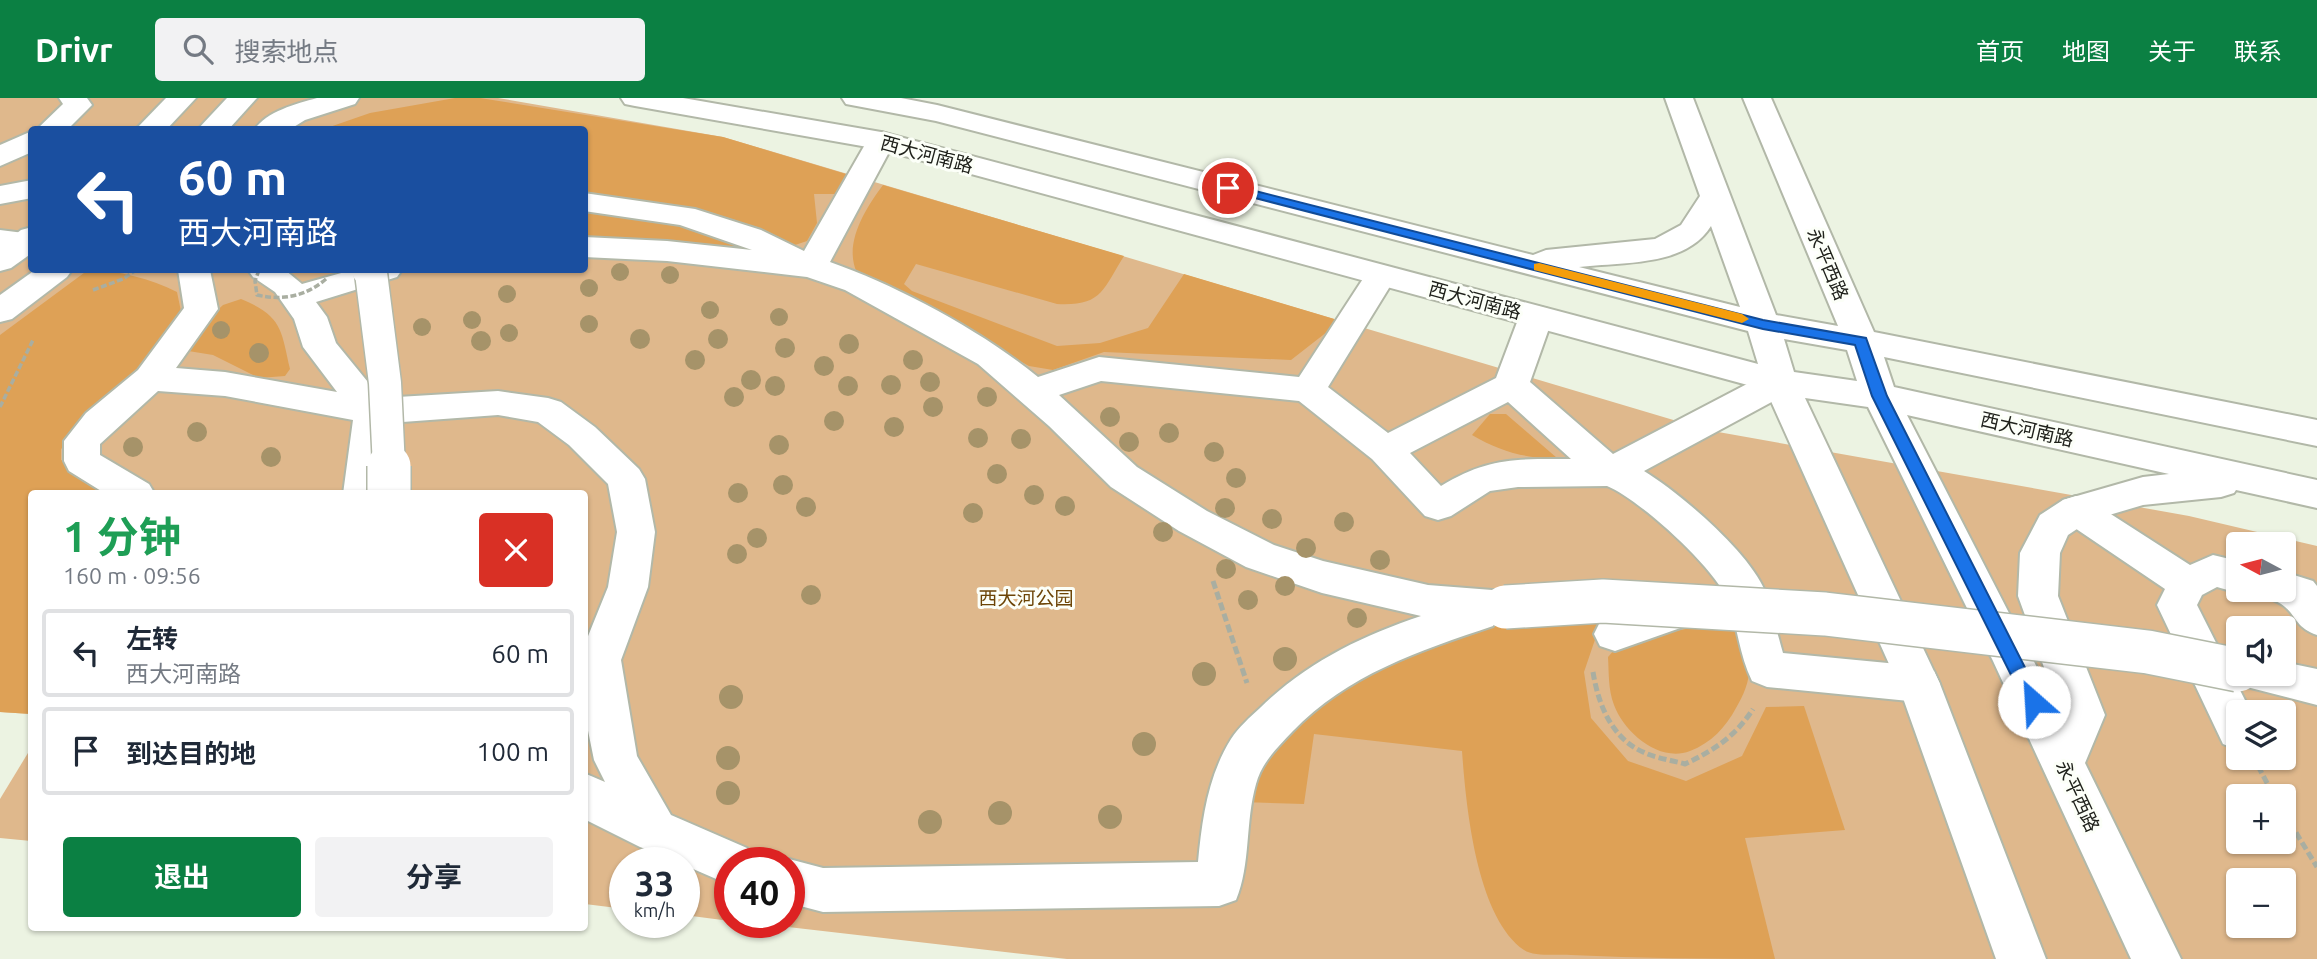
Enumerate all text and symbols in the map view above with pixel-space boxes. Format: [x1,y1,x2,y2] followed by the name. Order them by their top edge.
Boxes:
[155,18,645,81] search box
[179,30,217,68] icon: search
[35,31,113,68] text: Drivr
[235,37,339,66] text: 搜索地点
[1976,38,2024,65] text: 首页
[2062,38,2110,65] text: 地图
[2148,38,2196,65] text: 关于
[2234,38,2282,65] text: 联系
[878,131,976,177] street label: 西大河南路
[178,149,287,204] text: 60 m
[63,154,154,245] icon: left
[1198,158,1258,218] pin
[1209,169,1247,207] icon: arrive
[178,214,338,250] text: 西大河南路
[1803,225,1853,303] street label: 永平西路
[1426,277,1524,323] street label: 西大河南路
[1978,408,2076,450] street label: 西大河南路
[63,513,181,560] text: 1 分钟
[479,513,553,587] button: close
[2226,532,2296,602] north arrow
[2226,532,2296,938] map controls
[63,563,201,588] text: 160 m · 09:56
[978,587,1074,609] park label: 西大河公园
[2226,616,2296,686] button: sound
[126,624,178,653] text: 左转
[67,634,105,672] icon: left
[491,639,549,668] text: 60 m
[126,661,241,686] text: 西大河南路
[1997,665,2071,739] position arrow
[2226,700,2296,770] button: layers
[67,732,105,770] icon: arrive
[477,737,549,766] text: 100 m
[126,739,256,768] text: 到达目的地
[2052,757,2104,835] street label: 永平西路
[2226,784,2296,854] button: +
[63,837,301,917] button: 退出
[315,837,553,917] button: 分享
[714,847,805,938] speed limit sign: 40
[635,863,674,903] text: 33
[2226,868,2296,938] button: −
[634,900,675,920] text: km/h

